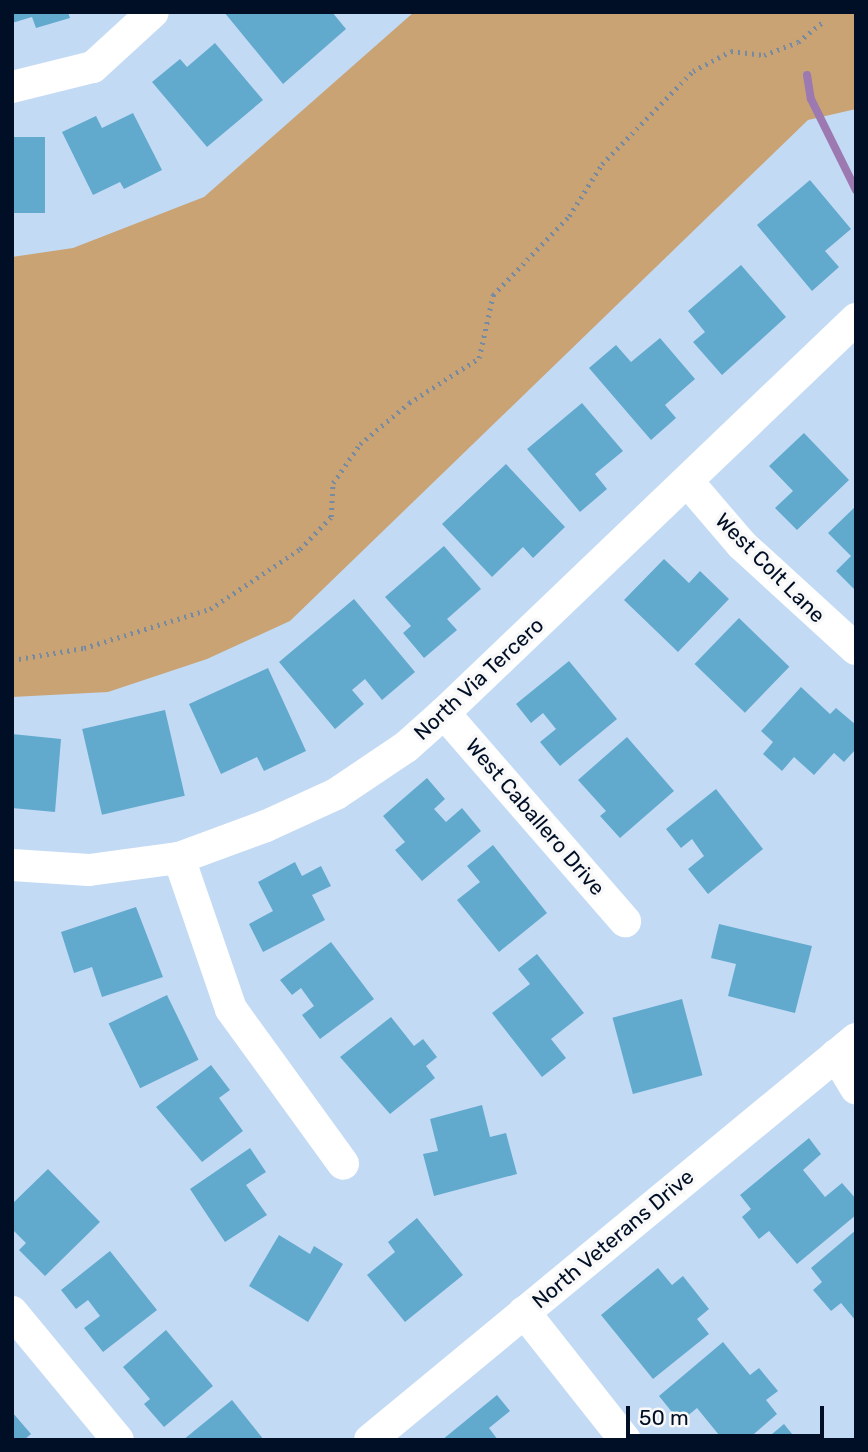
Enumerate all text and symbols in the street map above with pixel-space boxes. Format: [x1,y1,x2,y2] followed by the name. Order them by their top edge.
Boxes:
[710,508,830,628] street label: West Colt Lane
[409,612,549,746] street label: North Via Tercero
[460,734,610,900] street label: West Caballero Drive
[527,1164,699,1314] street label: North Veterans Drive
[630,1392,828,1436] scale bar
[639,1405,689,1430] text: 50 m

